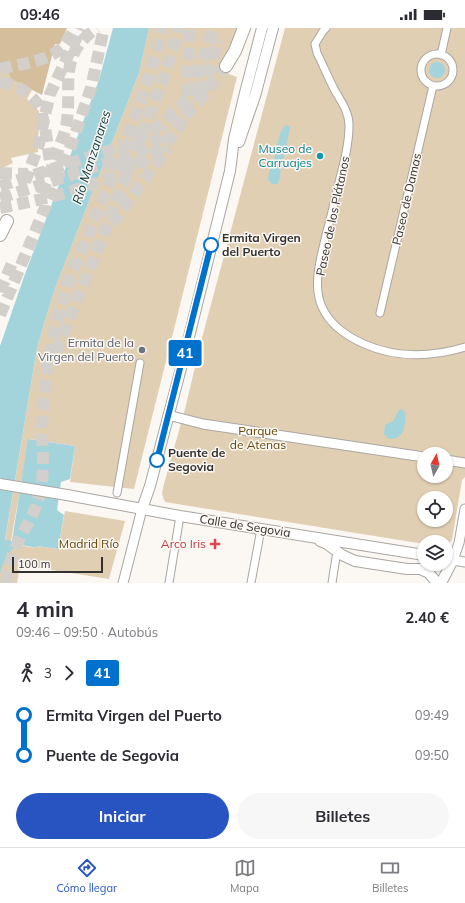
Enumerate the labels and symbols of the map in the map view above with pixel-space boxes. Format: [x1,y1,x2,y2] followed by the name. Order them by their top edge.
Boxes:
[68,108,114,206] water label: Río Manzanares
[259,141,312,170] place label: Museo de Carruajes
[315,151,325,161] marker: Museo de Carruajes
[389,151,424,246] street label: Paseo de Damas
[312,155,353,277] street label: Paseo de los Plátanos
[222,230,301,259] place label: Ermita Virgen del Puerto
[203,237,219,253] marker: Ermita Virgen del Puerto
[38,335,134,364] place label: Ermita de la Virgen del Puerto
[167,340,203,366] line badge: 41
[137,345,147,355] marker: Ermita de la Virgen del Puerto
[230,423,286,452] park label: Parque de Atenas
[168,445,226,474] place label: Puente de Segovia
[417,447,453,483] north arrow
[149,452,165,468] marker: Puente de Segovia
[199,511,292,540] street label: Calle de Segovia
[59,536,119,551] park label: Madrid Río
[161,536,206,551] place label: Arco Iris
[209,538,221,550] marker: Arco Iris
[12,555,103,574] scale bar

